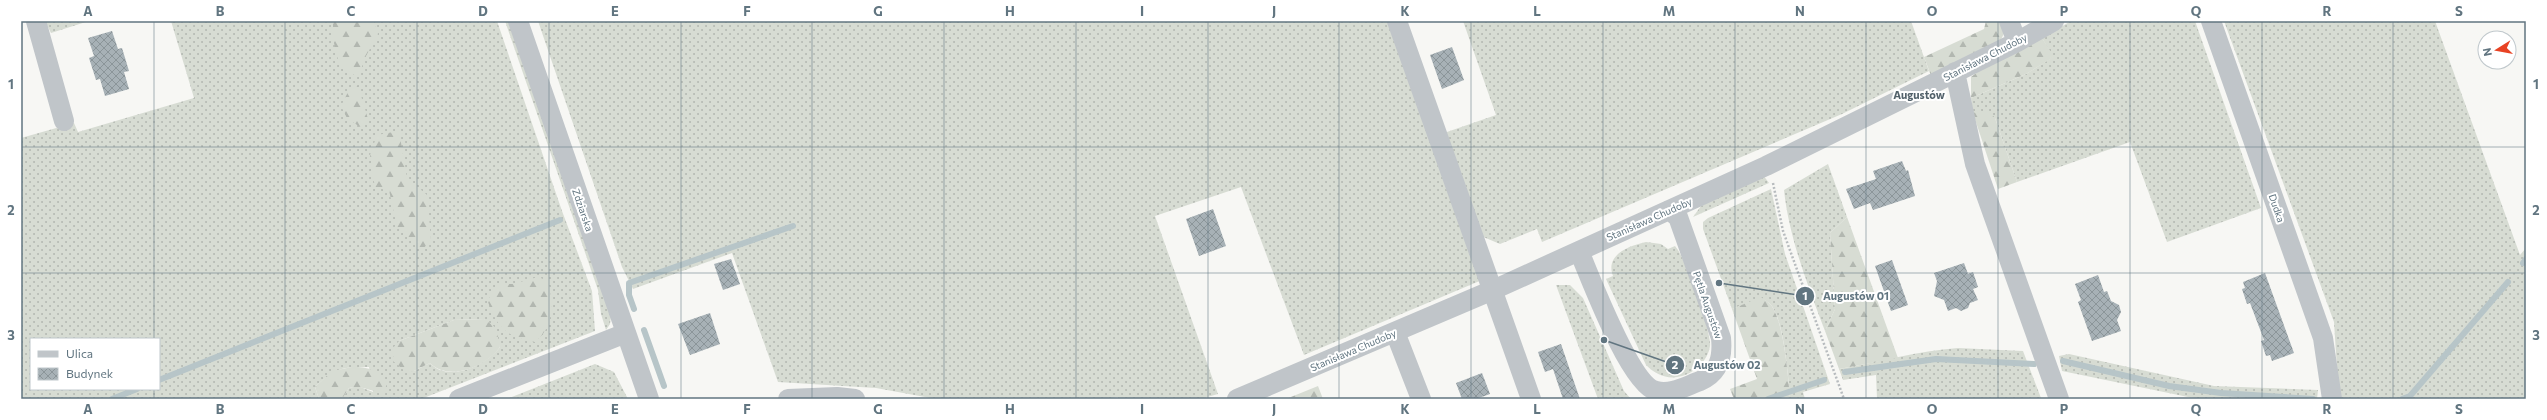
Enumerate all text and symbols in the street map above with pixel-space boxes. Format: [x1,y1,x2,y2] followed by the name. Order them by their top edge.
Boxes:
[83,3,93,19] text: A
[216,3,225,19] text: B
[347,3,356,19] text: C
[478,3,488,19] text: D
[611,3,619,19] text: E
[743,3,751,19] text: F
[873,3,883,19] text: G
[1005,3,1015,19] text: H
[1140,3,1144,19] text: I
[1272,3,1276,19] text: J
[1400,3,1410,19] text: K
[1533,3,1541,19] text: L
[1663,3,1675,19] text: M
[1795,3,1805,19] text: N
[1927,3,1938,19] text: O
[2060,3,2069,19] text: P
[2191,3,2202,19] text: Q
[2323,3,2332,19] text: R
[2455,3,2463,19] text: S
[2477,30,2517,70] north arrow
[1941,31,2029,83] street label: Stanisława Chudoby
[2480,47,2494,57] text: N
[8,76,14,92] text: 1
[2533,76,2539,92] text: 1
[1893,88,1945,101] district label: Augustów
[570,187,596,233] street label: Zdziarska
[2267,192,2287,224] street label: Dudka
[1605,195,1693,243] street label: Stanisława Chudoby
[7,202,15,218] text: 2
[2532,202,2540,218] text: 2
[1691,270,1725,340] street label: Pętla Augustów
[1795,284,1897,307] callout: Augustów 01
[1802,288,1808,302] text: 1
[1823,289,1889,302] text: Augustów 01
[7,327,15,343] text: 3
[1308,327,1398,373] street label: Stanisława Chudoby
[2532,327,2540,343] text: 3
[30,338,160,390] legend
[66,346,93,360] text: Ulica
[1665,353,1768,376] callout: Augustów 02
[1672,357,1679,371] text: 2
[1693,358,1761,371] text: Augustów 02
[66,366,114,380] text: Budynek
[83,401,93,417] text: A
[216,401,225,417] text: B
[347,401,356,417] text: C
[478,401,488,417] text: D
[611,401,619,417] text: E
[743,401,751,417] text: F
[873,401,883,417] text: G
[1005,401,1015,417] text: H
[1140,401,1144,417] text: I
[1272,401,1276,417] text: J
[1400,401,1410,417] text: K
[1533,401,1541,417] text: L
[1663,401,1675,417] text: M
[1795,401,1805,417] text: N
[1927,401,1938,417] text: O
[2060,401,2069,417] text: P
[2191,401,2202,417] text: Q
[2323,401,2332,417] text: R
[2455,401,2463,417] text: S

